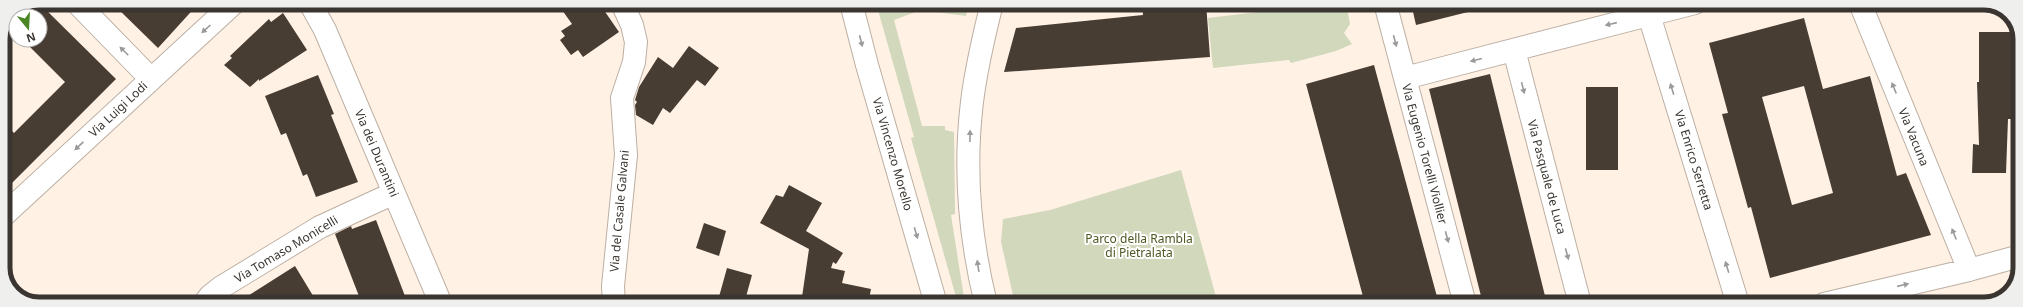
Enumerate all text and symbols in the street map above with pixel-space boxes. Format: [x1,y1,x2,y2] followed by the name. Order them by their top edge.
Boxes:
[8,8,48,48] north arrow
[1605,22,1618,28] one-way arrow
[200,25,211,34] one-way arrow
[25,29,38,47] text: N
[858,35,864,47] one-way arrow
[1392,35,1398,47] one-way arrow
[119,46,129,56] one-way arrow
[1470,57,1482,63] one-way arrow
[85,77,151,141] street label: Via Luigi Lodi
[1398,82,1452,226] street label: Via Eugenio Torelli Viollier
[1520,82,1526,94] one-way arrow
[1891,82,1897,93] one-way arrow
[1669,83,1675,95] one-way arrow
[869,95,917,213] street label: Via Vincenzo Morello
[1895,105,1933,169] street label: Via Vacuna
[351,107,403,199] street label: Via dei Durantini
[1671,108,1717,212] street label: Via Enrico Serretta
[1524,118,1570,236] street label: Via Pasquale de Luca
[967,129,973,142] one-way arrow
[74,141,84,151] one-way arrow
[605,149,633,273] street label: Via del Casale Galvani
[231,211,341,287] street label: Via Tomaso Monicelli
[913,227,919,239] one-way arrow
[1950,227,1956,239] one-way arrow
[1085,230,1193,261] park label: Parco della Rambla di Pietralata
[1444,232,1450,244] one-way arrow
[1564,248,1570,260] one-way arrow
[975,260,981,272] one-way arrow
[1724,260,1730,272] one-way arrow
[1897,281,1909,287] one-way arrow

